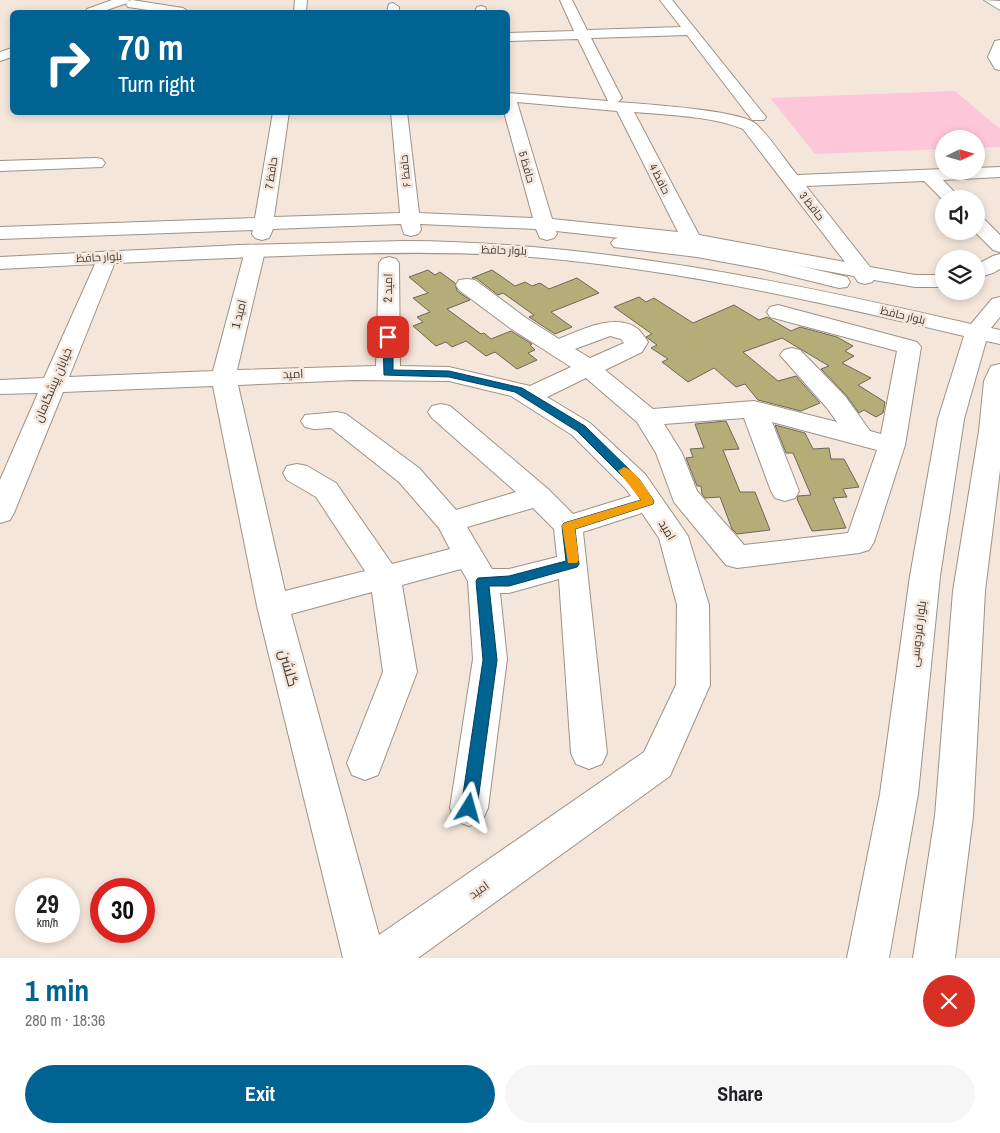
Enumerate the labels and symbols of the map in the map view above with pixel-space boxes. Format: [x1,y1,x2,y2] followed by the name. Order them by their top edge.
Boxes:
[935,130,985,180] north arrow
[516,150,538,184] street label: حافظ 5
[396,154,414,188] street label: حافظ ۶
[262,156,280,190] street label: حافظ 7
[646,161,674,197] street label: حافظ 4
[797,189,827,223] street label: حافظ 3
[481,242,527,258] street label: بلوار حافظ
[76,249,122,265] street label: بلوار حافظ
[380,273,396,303] street label: امید 2
[228,298,250,330] street label: امید 1
[879,303,927,327] street label: بلوار حافظ
[367,316,409,358] pin
[30,345,77,425] street label: خیابان پیشگامان
[282,366,304,382] street label: امید
[655,517,679,543] street label: امید
[906,600,930,668] street label: بلوار فردوسی
[274,647,304,689] street label: گلشن
[442,781,494,833] position arrow
[466,877,492,903] street label: امید
[90,878,155,943] speed limit sign: 30

